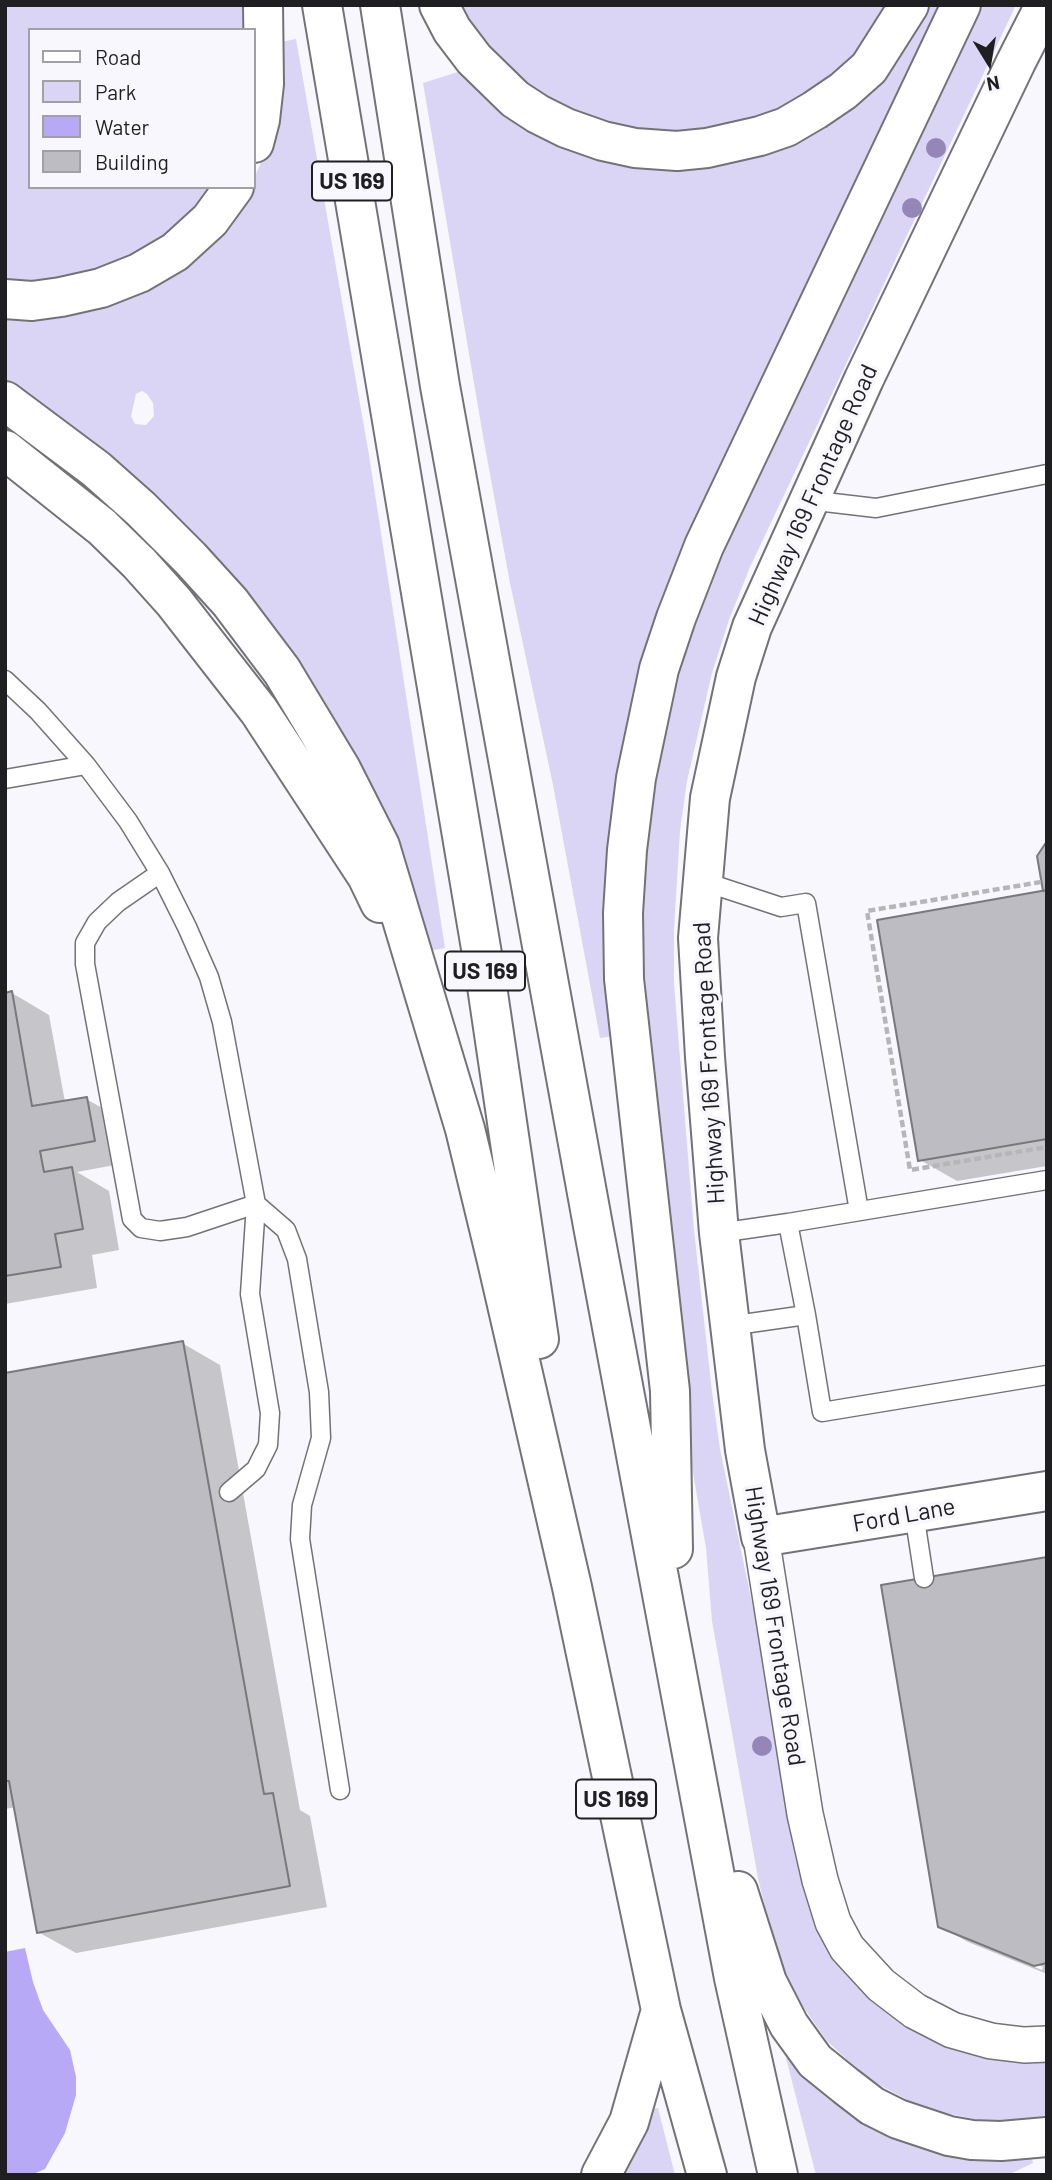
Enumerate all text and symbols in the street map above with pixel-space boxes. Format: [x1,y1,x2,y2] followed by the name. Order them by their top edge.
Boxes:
[28,28,256,189] legend
[954,28,1024,98] north arrow
[95,44,141,69] text: Road
[985,72,1002,97] text: N
[95,79,136,104] text: Park
[95,114,149,139] text: Water
[95,149,169,174] text: Building
[312,162,392,200] road number: US 169
[742,360,884,630] street label: Highway 169 Frontage Road
[687,921,731,1205] street label: Highway 169 Frontage Road
[445,952,525,990] road number: US 169
[739,1484,811,1768] street label: Highway 169 Frontage Road
[850,1492,958,1538] street label: Ford Lane
[576,1780,656,1818] road number: US 169

